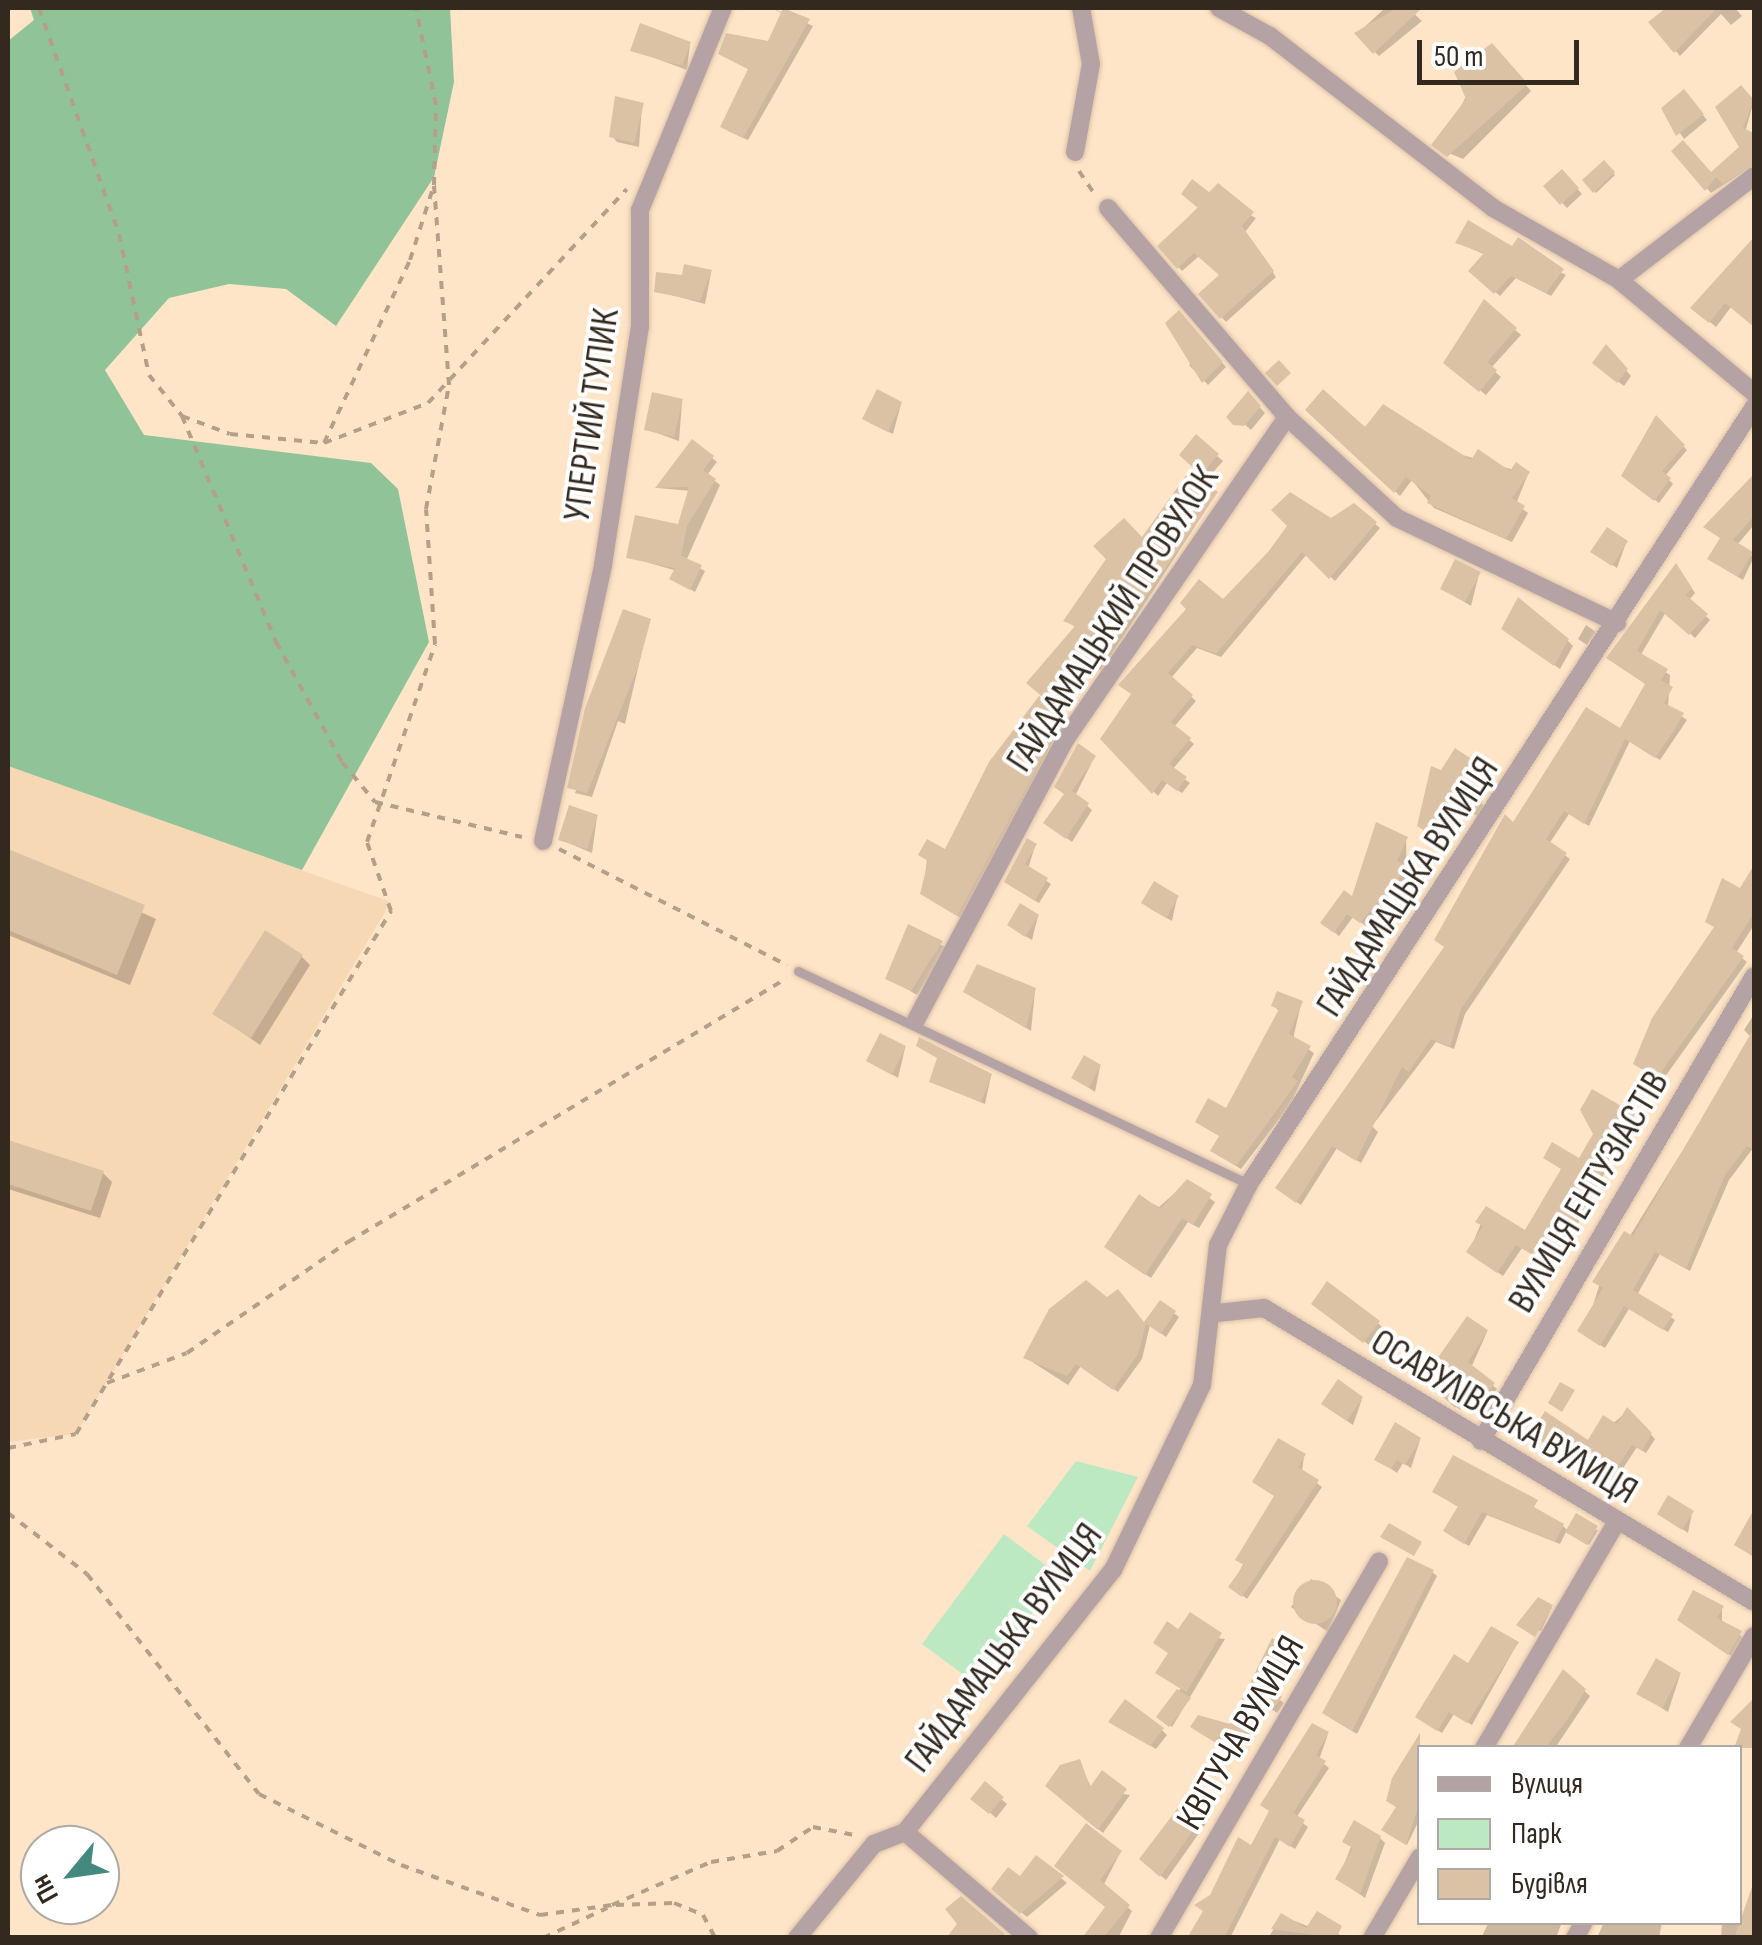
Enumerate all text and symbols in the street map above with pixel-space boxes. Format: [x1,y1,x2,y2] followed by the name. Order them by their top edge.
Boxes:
[1422,20,1584,82] scale bar
[1434,39,1483,75] text: 50 m
[555,306,629,524] street label: УПЕРТИЙ ТУПИК
[997,458,1229,780] street label: ГАЙДАМАЦЬКИЙ ПРОВУЛОК
[1307,749,1509,1025] street label: ГАЙДАМАЦЬКА ВУЛИЦЯ
[1499,1063,1679,1321] street label: ВУЛИЦЯ ЕНТУЗІАСТІВ
[1363,1320,1645,1514] street label: ОСАВУЛІВСЬКА ВУЛИЦЯ
[895,1514,1113,1782] street label: ГАЙДАМАЦЬКА ВУЛИЦЯ
[1167,1628,1315,1838] street label: КВІТУЧА ВУЛИЦЯ
[1417,1745,1742,1925] legend
[1511,1766,1583,1802] text: Вулиця
[1511,1816,1562,1852] text: Парк
[20,1825,120,1925] north arrow
[1511,1866,1588,1902] text: Будівля
[24,1869,66,1909] text: Пн

